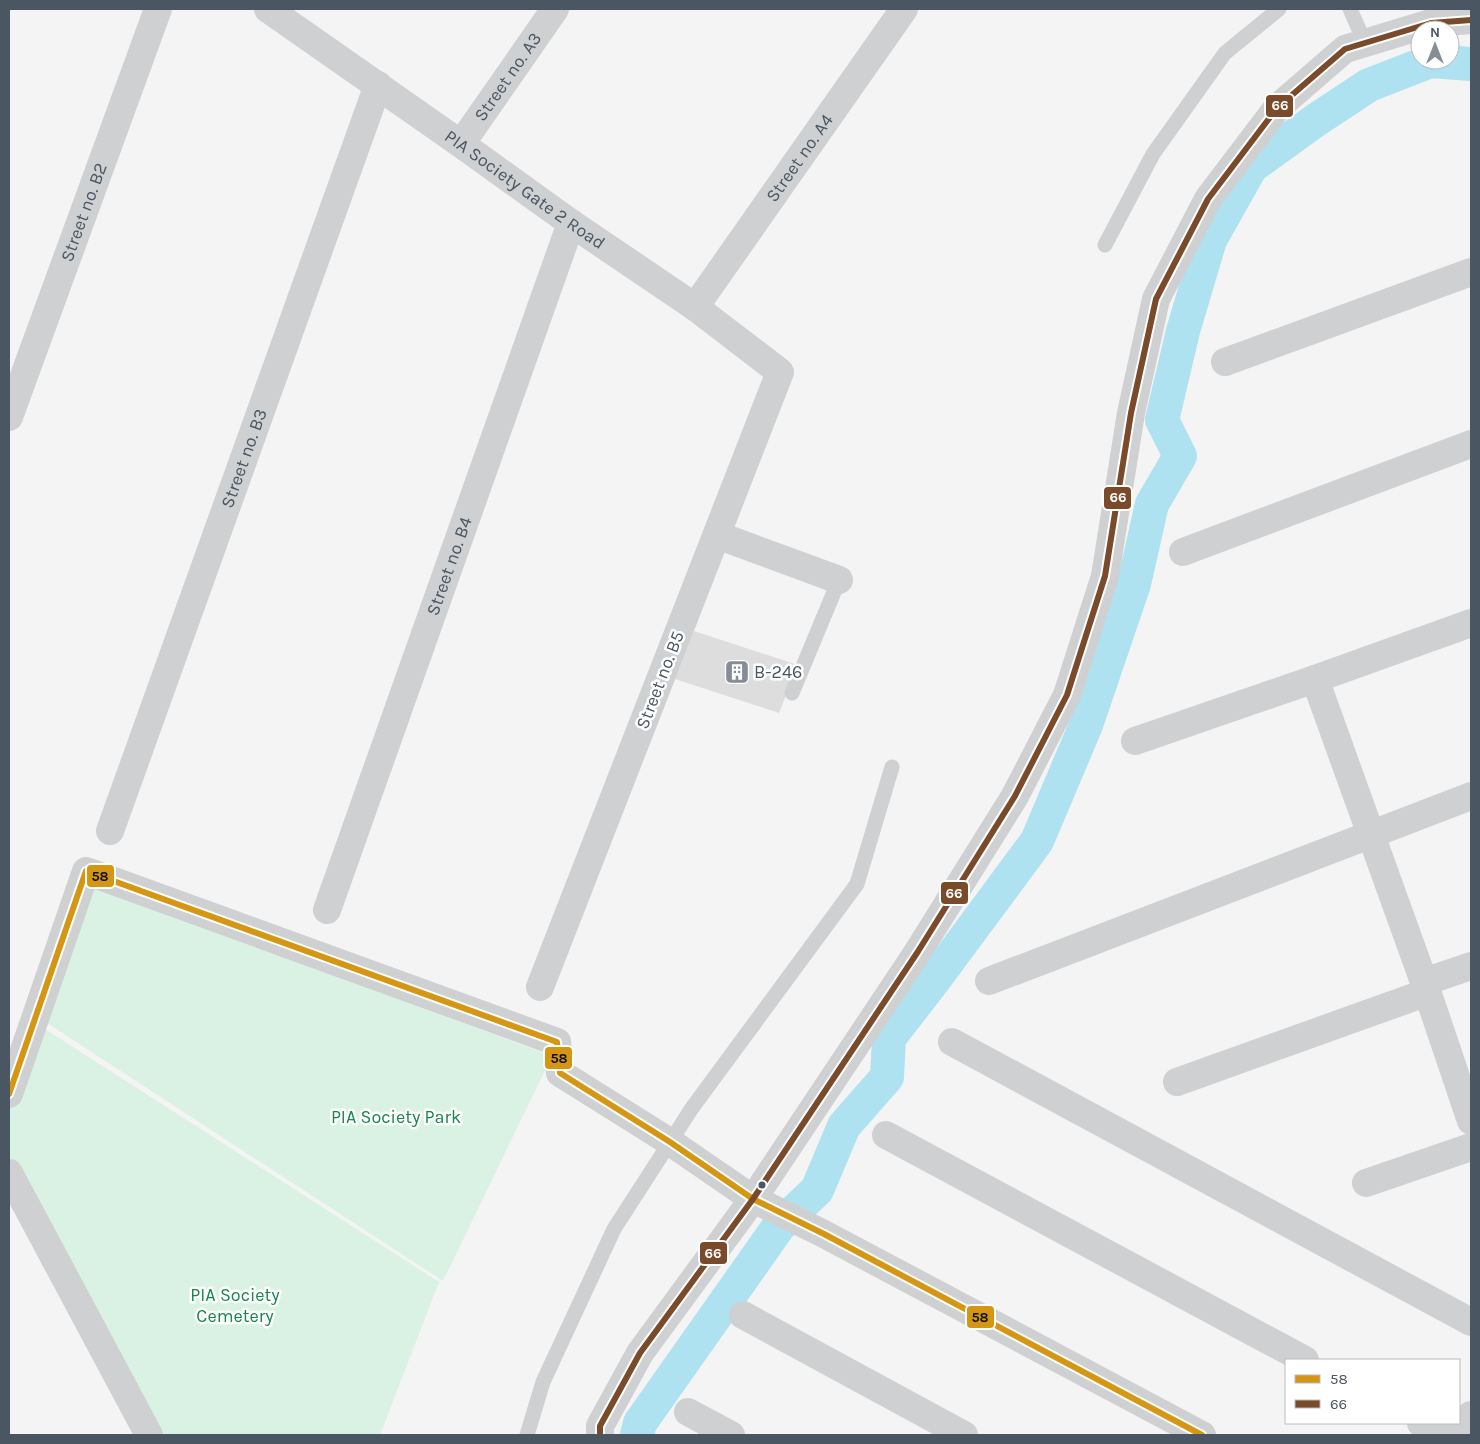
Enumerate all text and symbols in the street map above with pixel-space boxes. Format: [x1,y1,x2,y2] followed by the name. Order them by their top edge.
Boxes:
[1410,20,1460,70] north arrow
[1430,24,1440,41] text: N
[469,28,546,125] street label: Street no. A3
[1265,94,1294,118] line badge: 66
[1272,97,1289,114] text: 66
[761,110,838,206] street label: Street no. A4
[440,125,609,254] street label: PIA Society Gate 2 Road
[56,160,112,265] street label: Street no. B2
[216,406,272,511] street label: Street no. B3
[1103,486,1132,510] line badge: 66
[1110,489,1127,506] text: 66
[422,514,477,618] street label: Street no. B4
[631,628,689,732] street label: Street no. B5
[724,659,750,685] building icon: B-246
[754,661,802,683] place label: B-246
[86,864,115,888] line badge: 58
[91,868,109,885] text: 58
[940,881,969,905] line badge: 66
[946,885,963,902] text: 66
[544,1046,573,1070] line badge: 58
[550,1050,568,1067] text: 58
[331,1106,461,1128] park label: PIA Society Park
[757,1180,767,1190] unlabelled marker
[699,1241,728,1265] line badge: 66
[705,1245,722,1262] text: 66
[190,1284,280,1327] park label: PIA Society Cemetery
[966,1305,995,1329] line badge: 58
[971,1309,989,1326] text: 58
[1285,1359,1460,1424] legend
[1330,1370,1348,1388] text: 58
[1330,1395,1347,1413] text: 66

